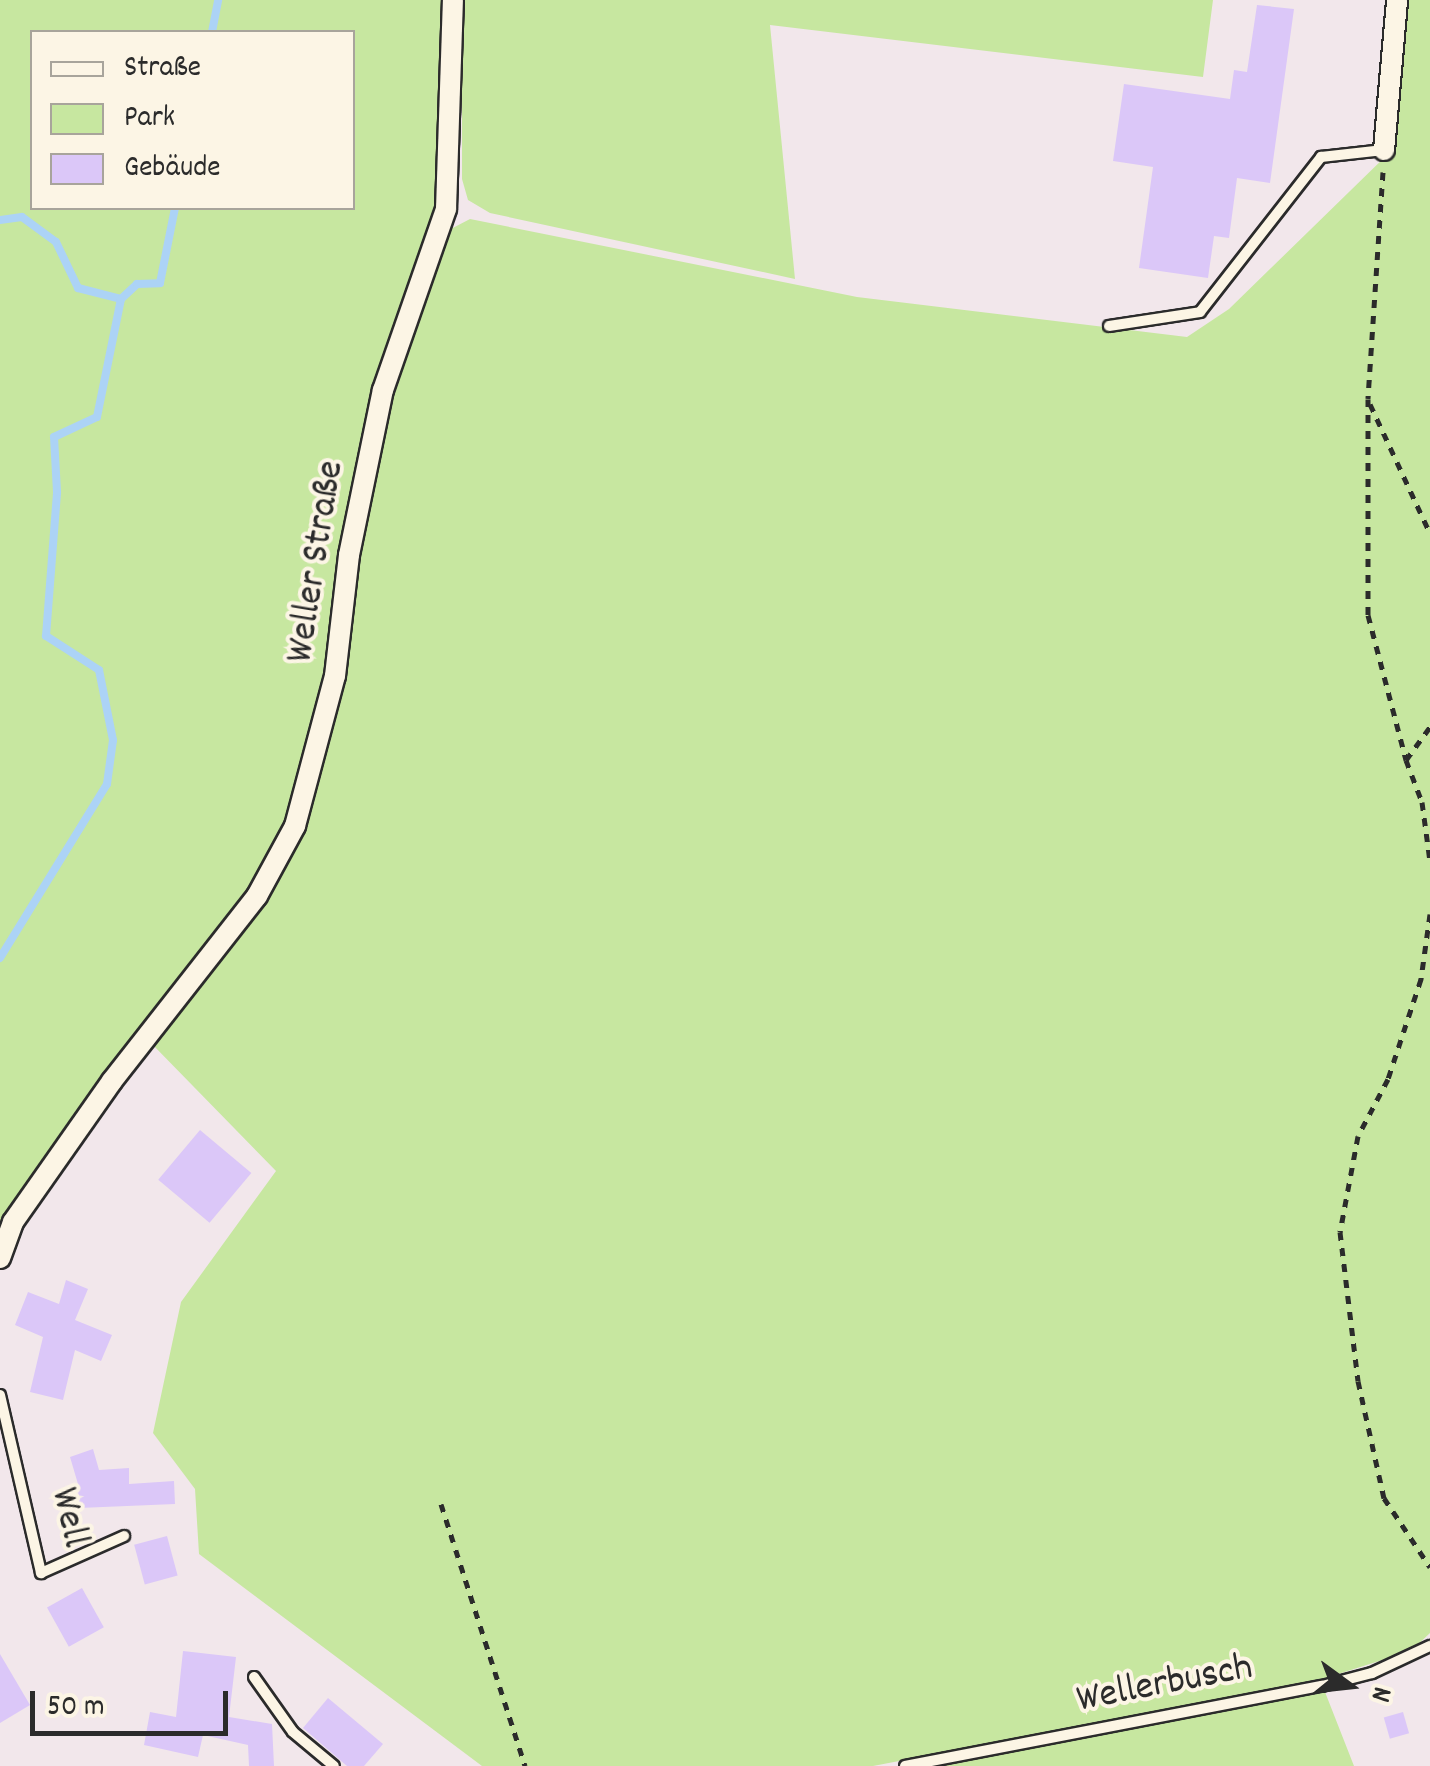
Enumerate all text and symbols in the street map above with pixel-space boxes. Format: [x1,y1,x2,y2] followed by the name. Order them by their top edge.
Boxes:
[30,30,355,210] legend
[124,48,201,91] text: Straße
[124,98,175,141] text: Park
[124,148,221,191] text: Gebäude
[278,458,358,666] street label: Weller Straße
[37,1484,97,1552] street label: Well
[1300,1636,1400,1736] north arrow
[1073,1645,1257,1727] street label: Wellerbusch
[35,1671,232,1733] scale bar
[1358,1682,1400,1706] text: N
[47,1687,105,1730] text: 50 m

